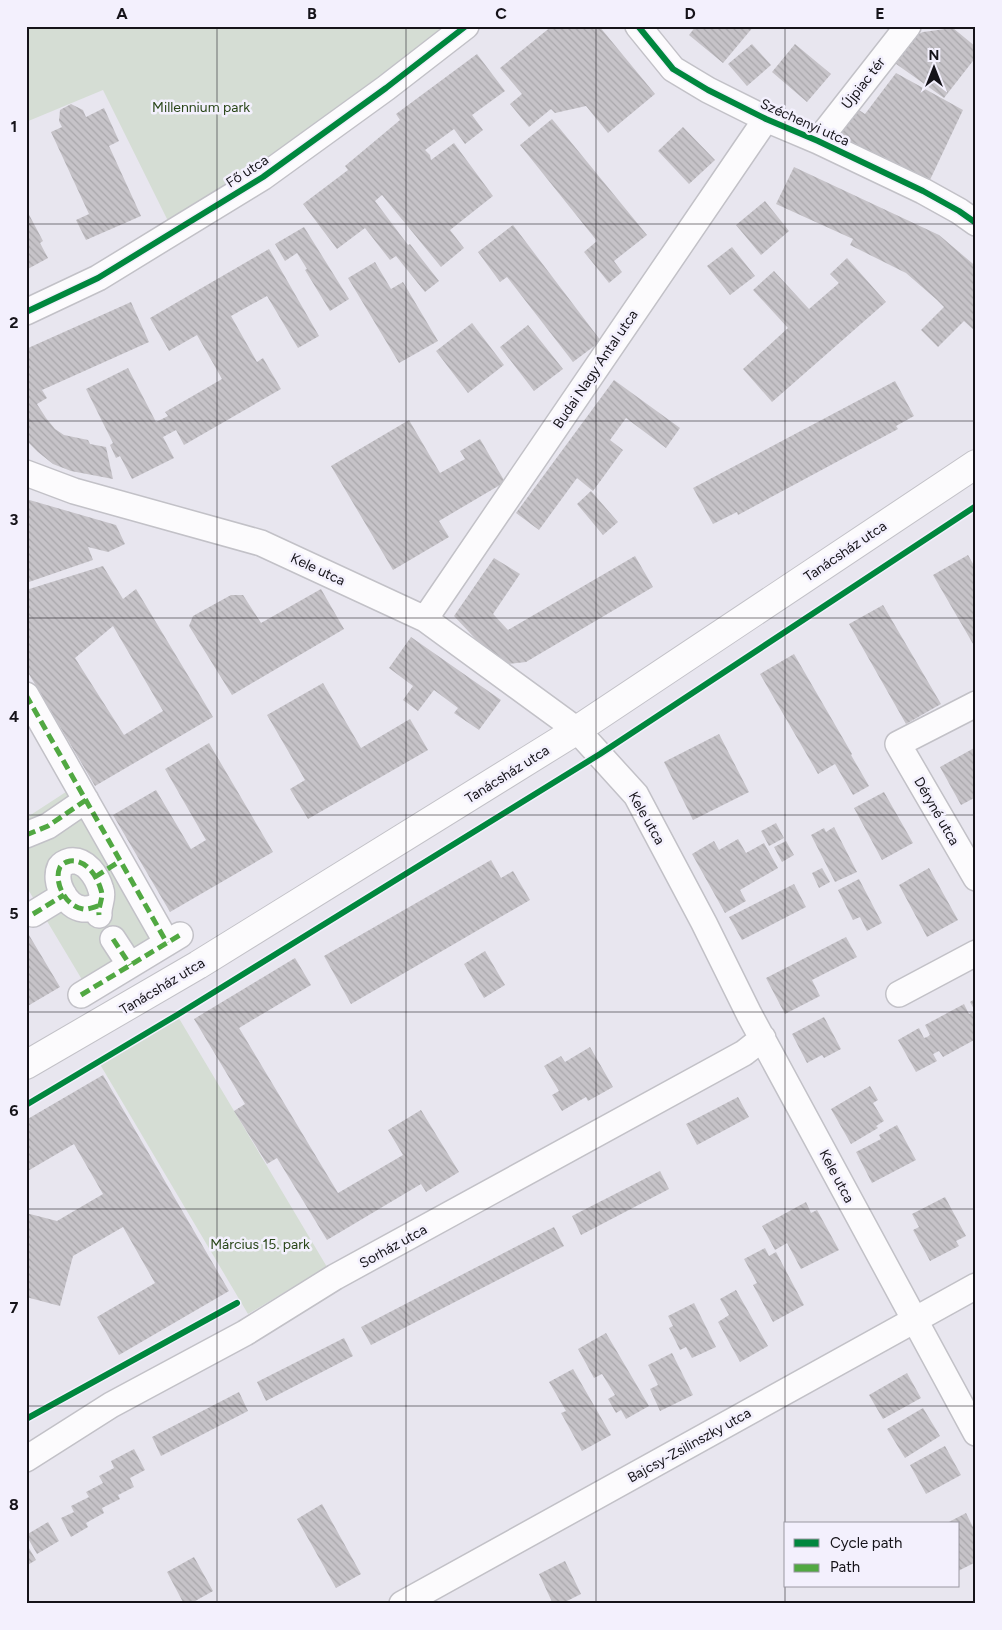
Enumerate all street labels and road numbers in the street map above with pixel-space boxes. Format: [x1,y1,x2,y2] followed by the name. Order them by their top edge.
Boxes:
[838,54,889,113] street label: Újpiac tér
[758,95,852,150] street label: Széchenyi utca
[223,152,272,191] street label: Fő utca
[549,307,641,432] street label: Budai Nagy Antal utca
[801,518,890,585] street label: Tanácsház utca
[288,549,348,589] street label: Kele utca
[462,742,553,807] street label: Tanácsház utca
[910,774,963,848] street label: Déryné utca
[625,789,668,848] street label: Kele utca
[117,954,208,1018] street label: Tanácsház utca
[815,1147,858,1206] street label: Kele utca
[357,1221,430,1272] street label: Sorház utca
[625,1404,754,1486] street label: Bajcsy-Zsilinszky utca

